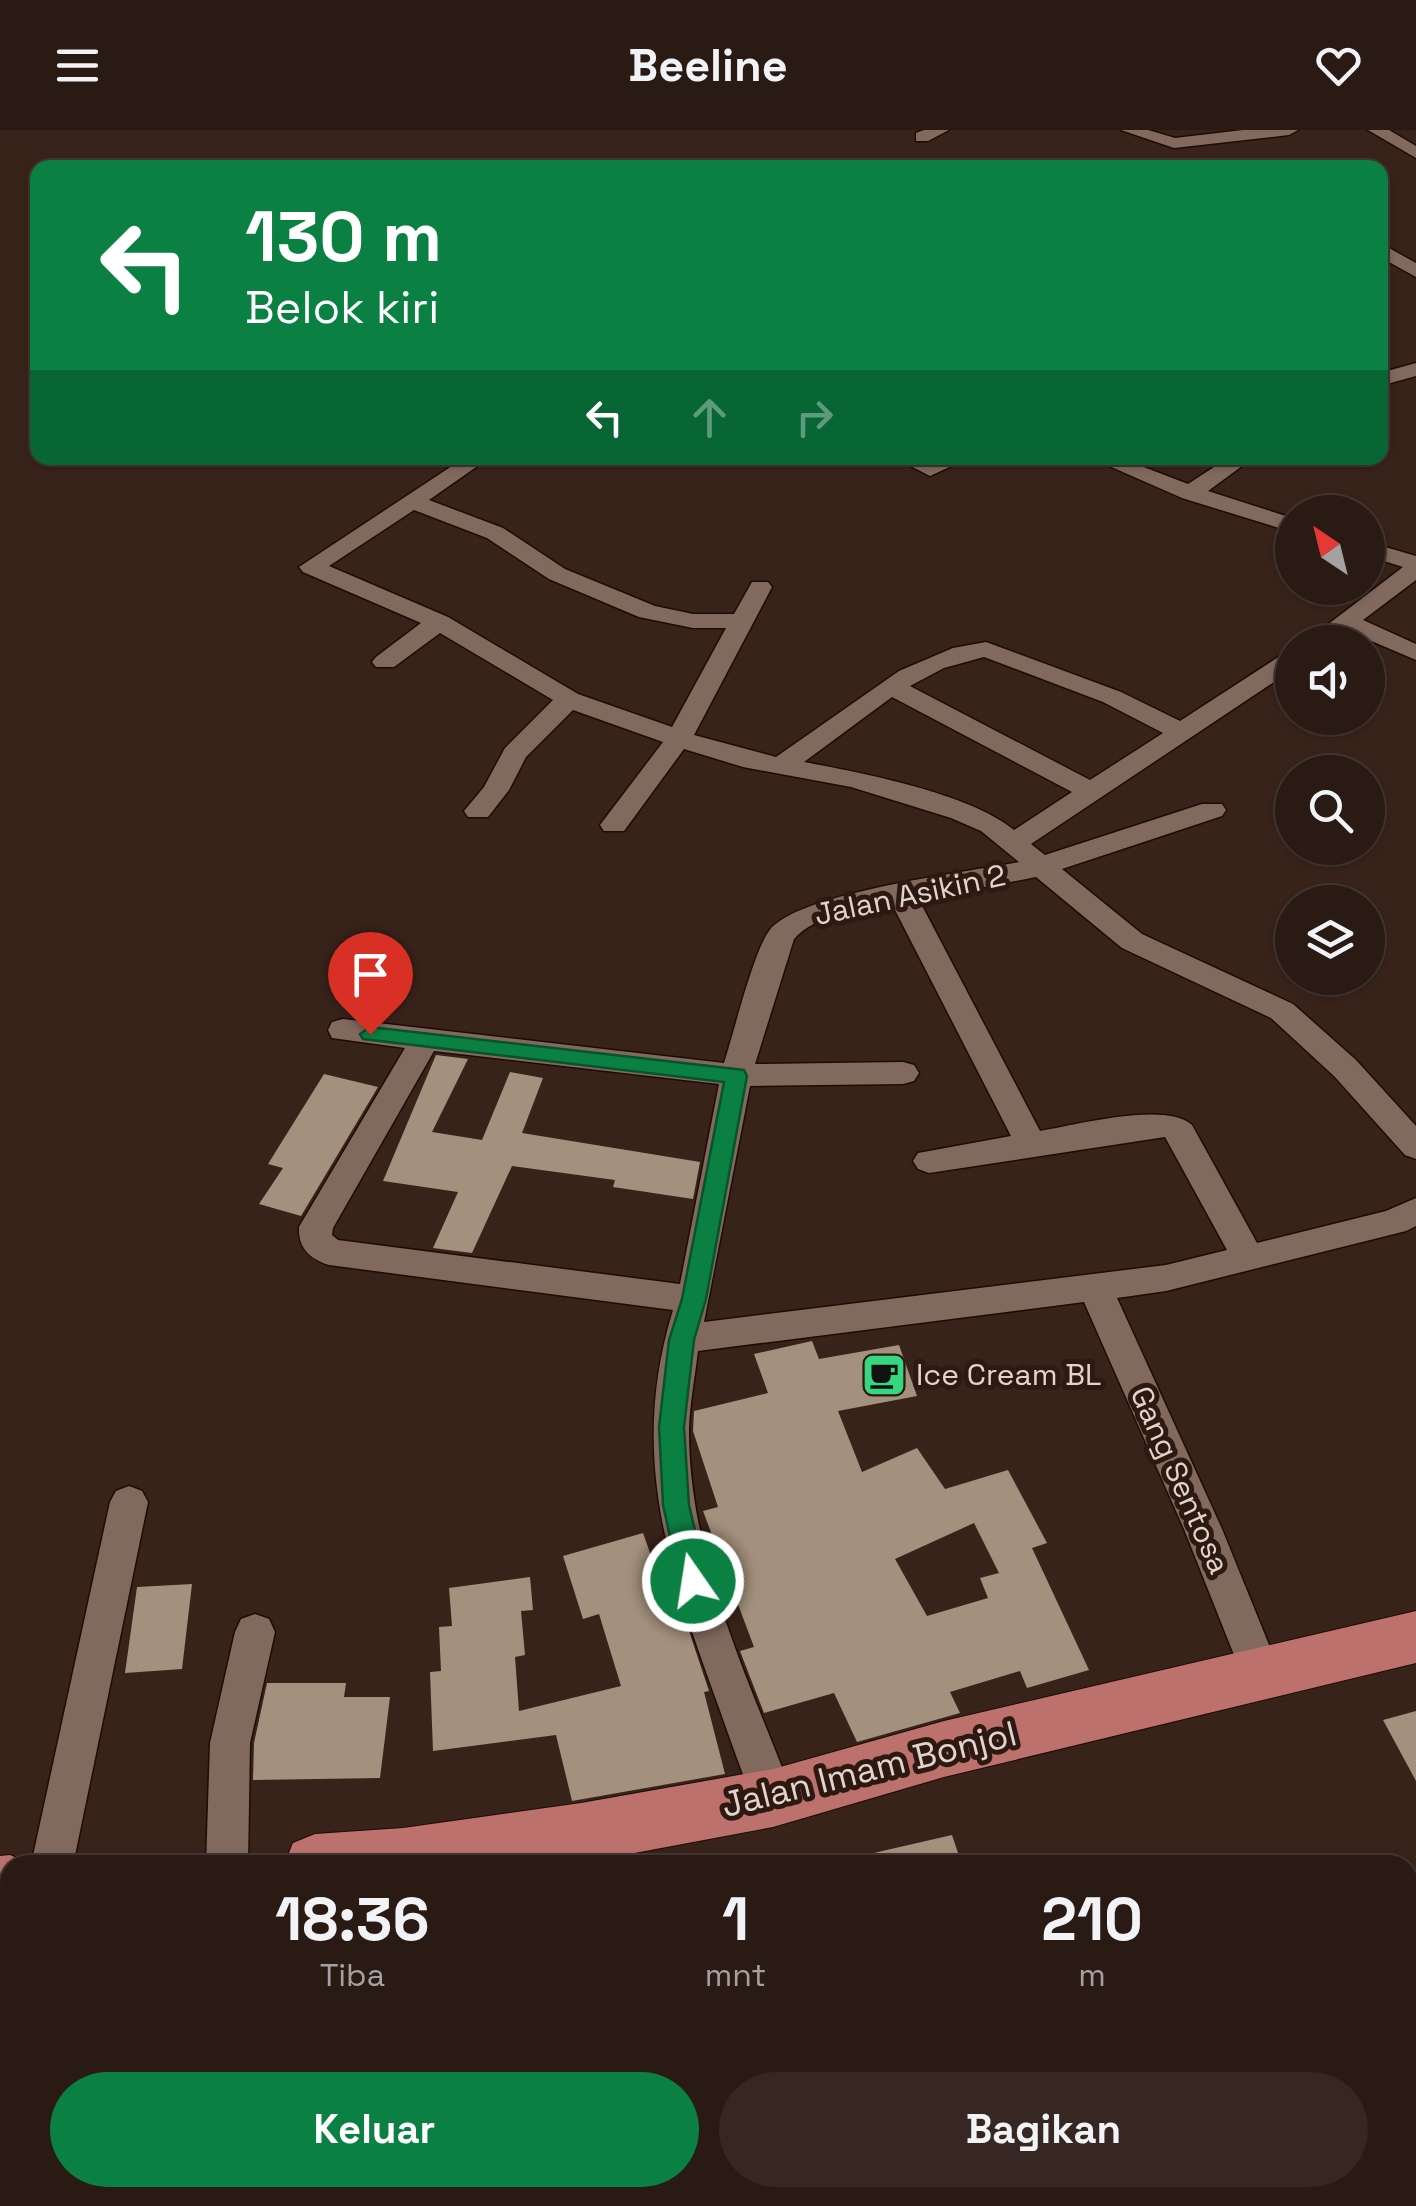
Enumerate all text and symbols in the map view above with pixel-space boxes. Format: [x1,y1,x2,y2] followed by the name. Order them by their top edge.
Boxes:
[628,37,788,94] text: Beeline
[50,38,105,93] icon: menu
[1311,38,1366,93] icon: heart
[245,192,442,281] text: 130 m
[80,200,210,330] icon: left
[245,279,439,336] text: Belok kiri
[577,390,632,445] icon: left
[682,390,737,445] icon: ahead
[787,390,842,445] icon: right
[1275,495,1385,605] north arrow
[1275,495,1385,995] map controls
[1275,625,1385,735] button: sound
[1275,755,1385,865] button: search
[811,855,1009,934] street label: Jalan Asikin 2
[1275,885,1385,995] button: layers
[328,932,413,1035] pin
[343,947,398,1002] icon: arrive
[861,1352,907,1398] cafe icon: Ice Cream BL
[916,1355,1102,1394] place label: Ice Cream BL
[1122,1380,1239,1580] street label: Gang Sentosa
[641,1529,745,1633] position arrow
[717,1711,1021,1827] street label: Jalan Imam Bonjol
[275,1881,430,1958] text: 18:36
[722,1881,749,1958] text: 1
[1041,1881,1143,1958] text: 210
[320,1955,385,1995] text: Tiba
[705,1955,766,1995] text: mnt
[1078,1955,1106,1995] text: m
[50,2072,699,2187] button: Keluar
[719,2072,1368,2187] button: Bagikan

